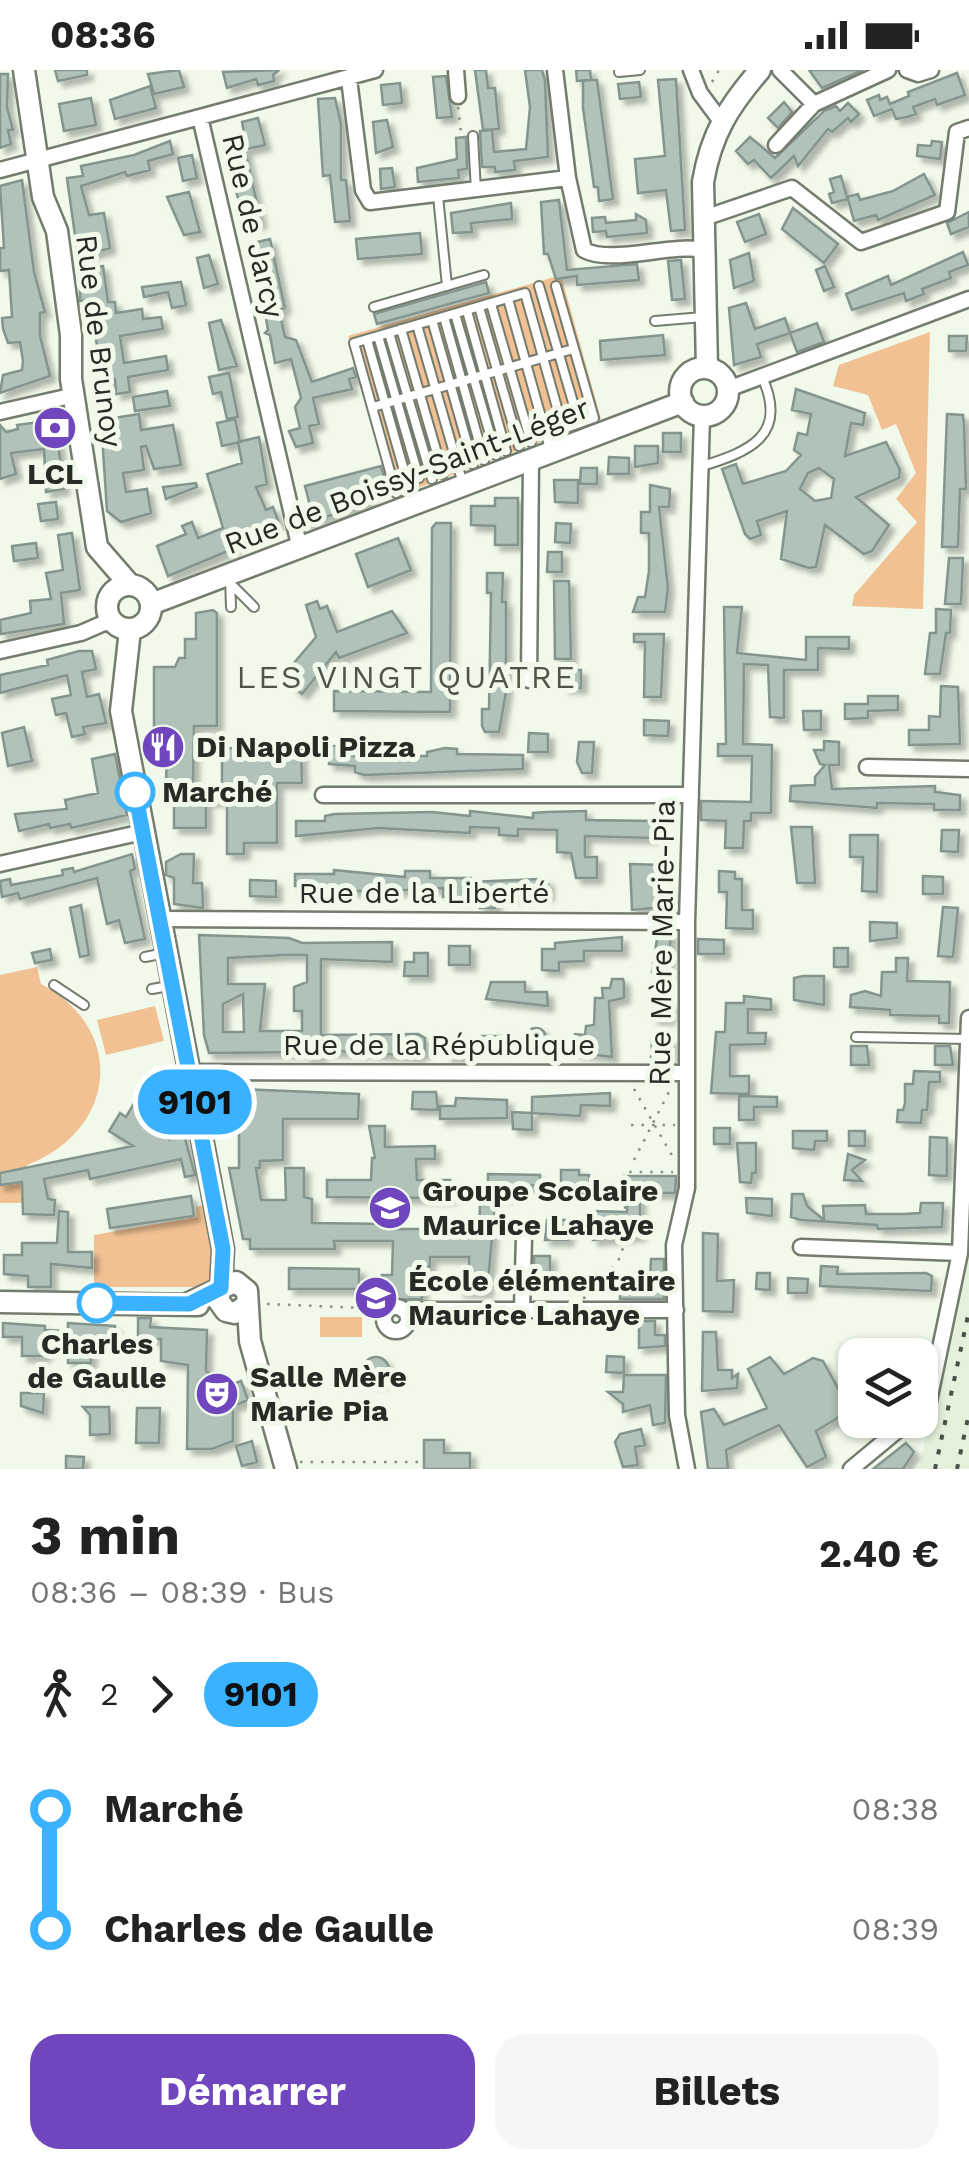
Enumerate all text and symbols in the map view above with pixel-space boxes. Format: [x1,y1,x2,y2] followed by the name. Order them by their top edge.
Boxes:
[50,13,156,57] text: 08:36
[215,130,292,322] street label: Rue de Jarcy
[69,233,130,450] street label: Rue de Brunoy
[220,390,594,561] street label: Rue de Boissy-Saint-Léger
[32,405,78,451] bank icon: LCL
[27,456,83,491] place label: LCL
[237,658,577,696] district label: LES VINGT QUATRE
[140,724,186,770] restaurant icon: Di Napoli Pizza
[196,729,416,764] place label: Di Napoli Pizza
[116,773,154,811] marker: Marché
[162,774,272,809] place label: Marché
[642,800,681,1086] street label: Rue Mère Marie-Pia
[299,875,549,910] street label: Rue de la Liberté
[283,1027,595,1062] street label: Rue de la République
[125,1070,265,1134] line badge: 9101
[158,1081,232,1123] text: 9101
[422,1173,658,1242] place label: Groupe Scolaire Maurice Lahaye
[367,1185,413,1231] school or university icon: Groupe Scolaire Maurice Lahaye
[408,1263,676,1332] place label: École élémentaire Maurice Lahaye
[353,1275,399,1321] school or university icon: École élémentaire Maurice Lahaye
[78,1284,116,1322] marker: Charles de Gaulle
[27,1326,167,1395] place label: Charles de Gaulle
[838,1338,938,1438] map controls
[838,1338,938,1438] button: layers
[250,1359,407,1428] place label: Salle Mère Marie Pia
[194,1371,240,1417] theatre icon: Salle Mère Marie Pia
[30,1503,180,1567] text: 3 min
[819,1532,939,1576] text: 2.40 €
[30,1573,334,1611] text: 08:36 – 08:39 · Bus
[30,1667,85,1722] icon: walk
[134,1667,189,1722] icon: forward
[224,1673,298,1715] text: 9101
[100,1675,119,1713] text: 2
[104,1787,244,1831] text: Marché
[852,1790,939,1828] text: 08:38
[104,1907,434,1951] text: Charles de Gaulle
[852,1910,939,1948] text: 08:39
[30,2034,475,2149] button: Démarrer
[495,2034,939,2149] button: Billets

